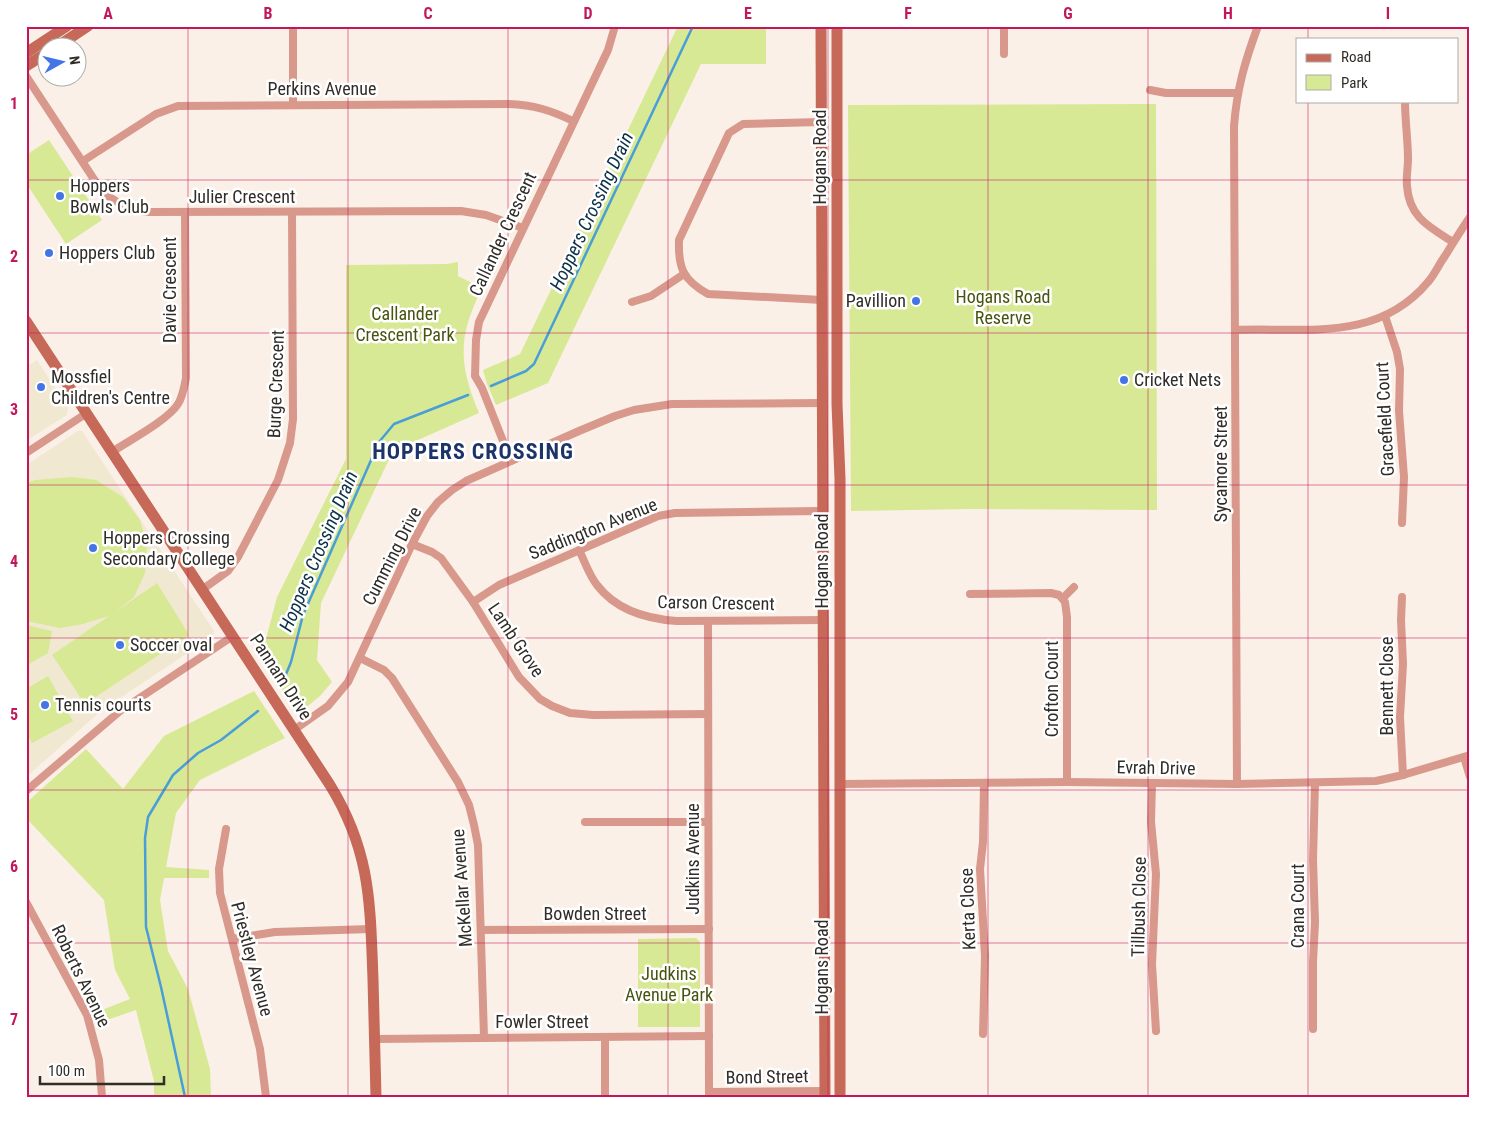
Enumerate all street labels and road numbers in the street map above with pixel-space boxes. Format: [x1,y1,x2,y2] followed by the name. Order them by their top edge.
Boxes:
[268,78,376,99] street label: Perkins Avenue
[809,110,830,204] street label: Hogans Road
[465,168,540,299] street label: Callander Crescent
[189,186,295,207] street label: Julier Crescent
[159,237,180,343] street label: Davie Crescent
[263,330,288,438] street label: Burge Crescent
[1371,361,1398,477] street label: Gracefield Court
[1210,406,1231,522] street label: Sycamore Street
[526,493,660,564] street label: Saddington Avenue
[358,503,425,609] street label: Cumming Drive
[811,514,832,608] street label: Hogans Road
[657,591,775,614] street label: Carson Crescent
[484,599,549,681] street label: Lamb Grove
[246,630,317,724] street label: Pannam Drive
[1376,637,1397,735] street label: Bennett Close
[1041,641,1062,737] street label: Crofton Court
[1116,756,1196,779] street label: Evrah Drive
[682,803,703,915] street label: Judkins Avenue
[447,828,476,948] street label: McKellar Avenue
[1127,857,1150,957] street label: Tillbush Close
[1287,864,1308,948] street label: Crana Court
[956,868,979,950] street label: Kerta Close
[227,899,278,1018] street label: Priestley Avenue
[544,903,646,924] street label: Bowden Street
[811,920,832,1014] street label: Hogans Road
[48,921,115,1030] street label: Roberts Avenue
[495,1011,589,1032] street label: Fowler Street
[725,1065,809,1088] street label: Bond Street

